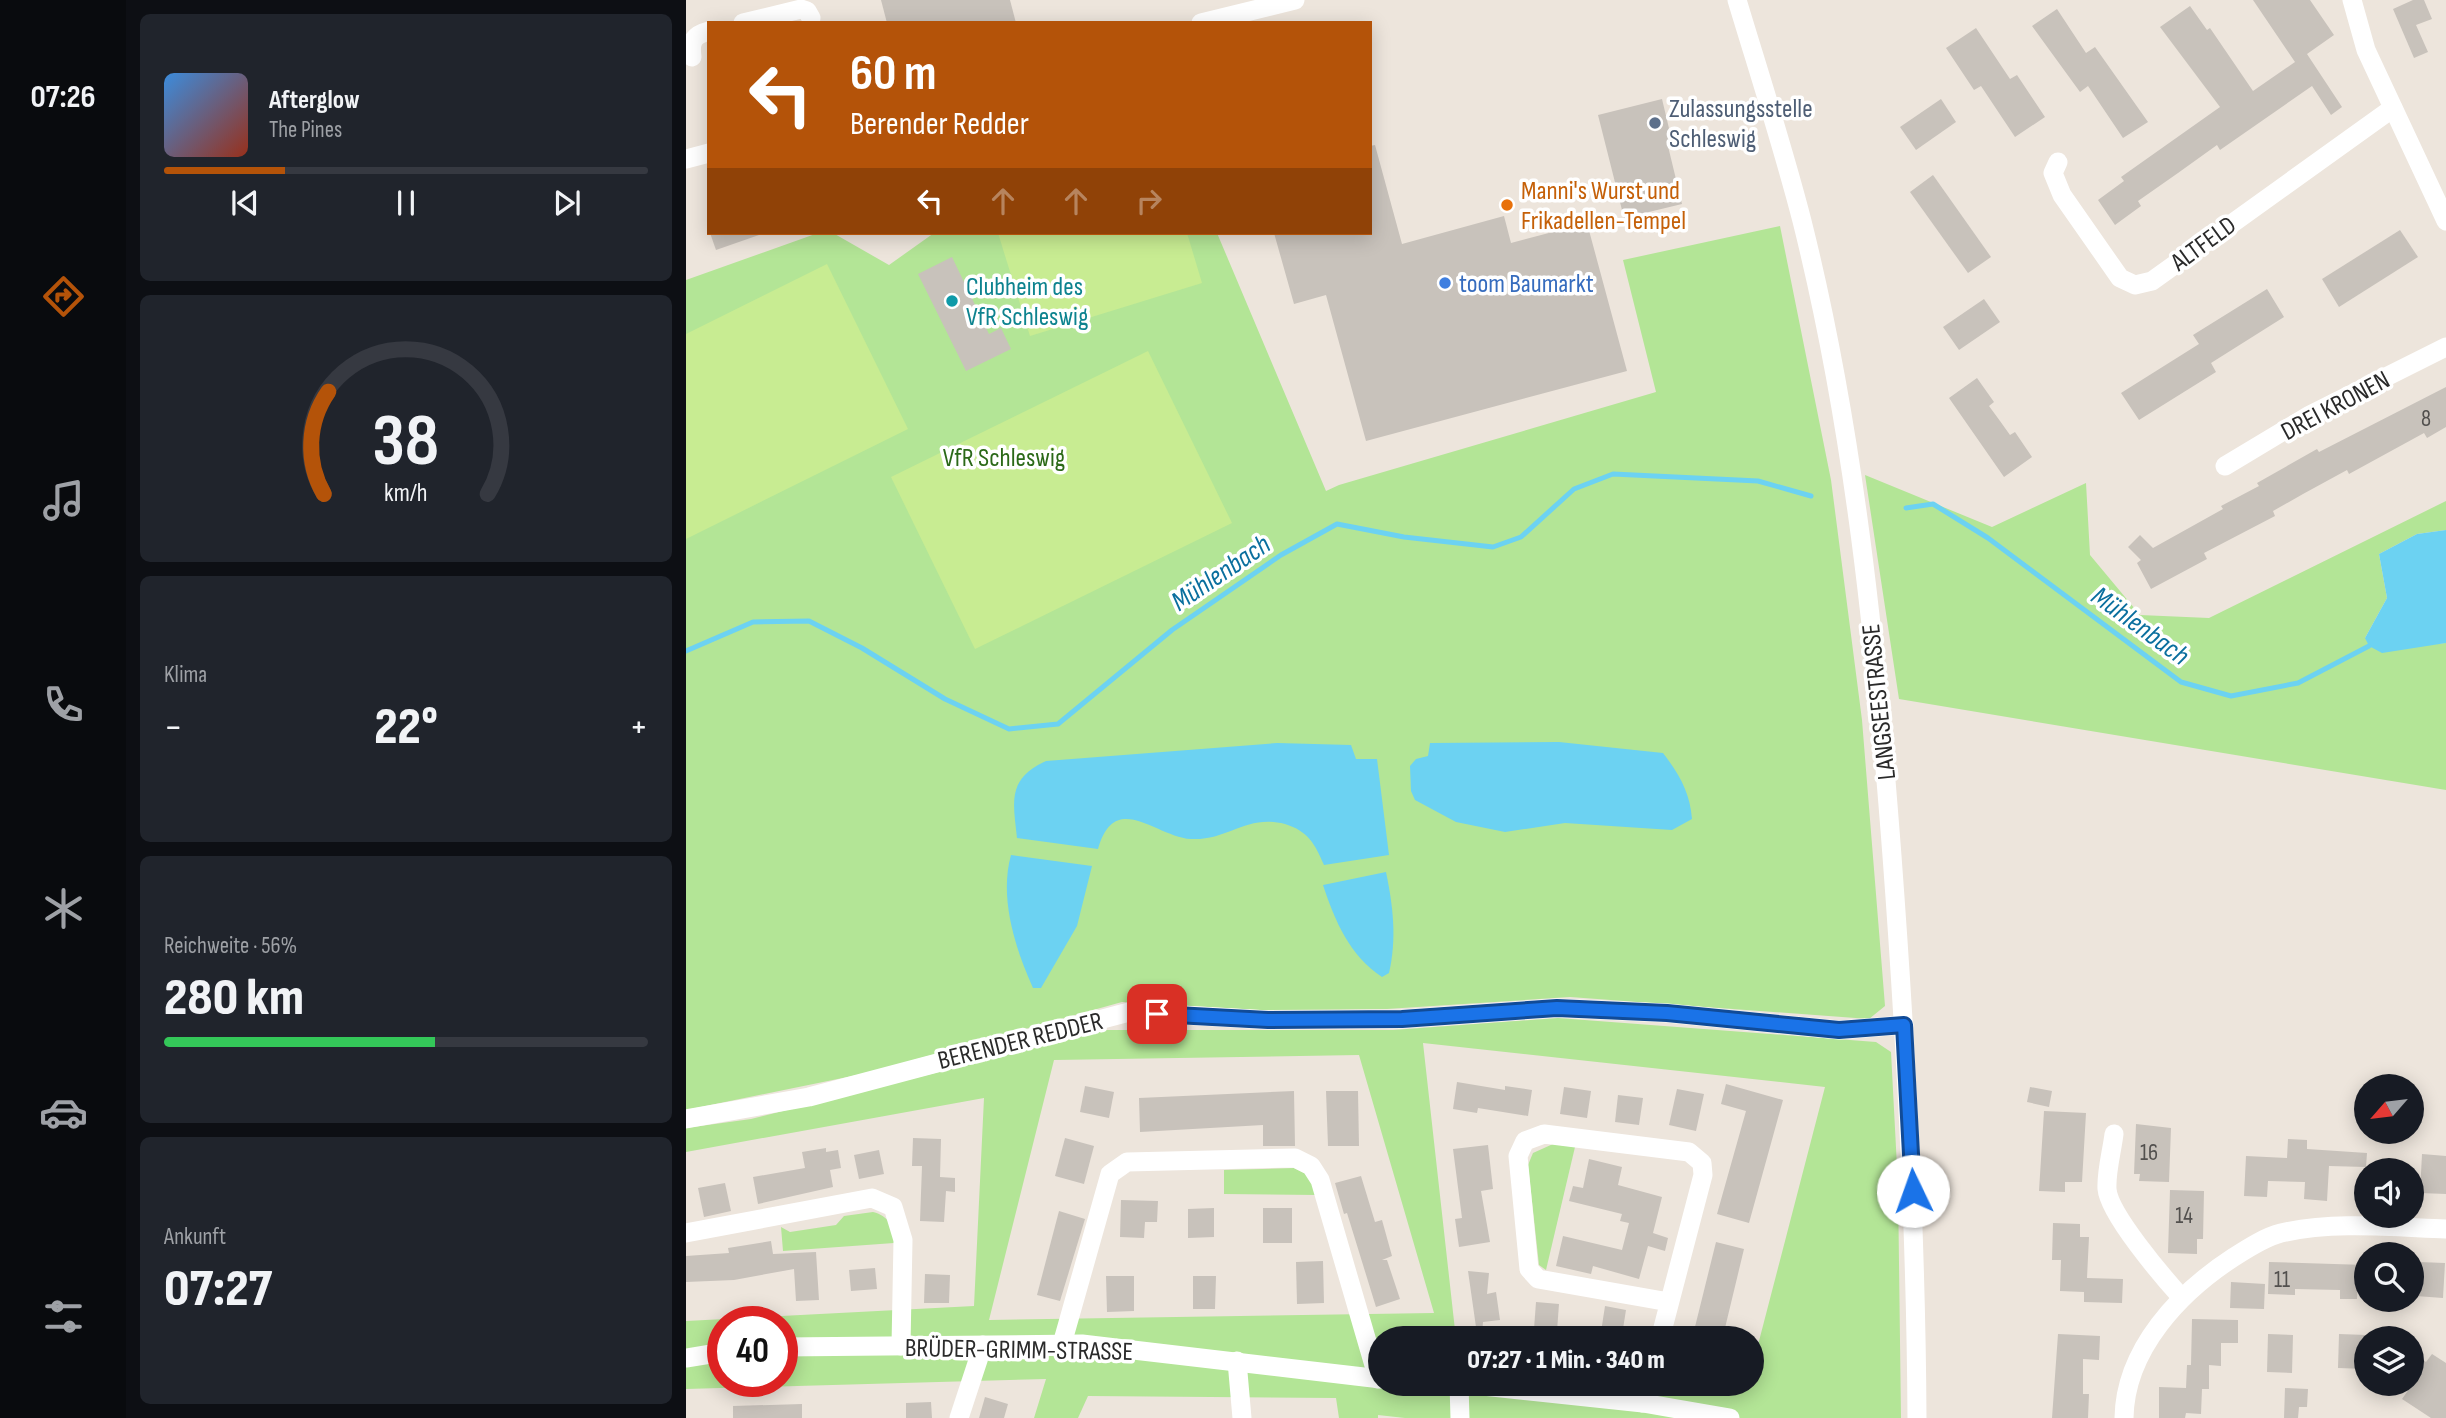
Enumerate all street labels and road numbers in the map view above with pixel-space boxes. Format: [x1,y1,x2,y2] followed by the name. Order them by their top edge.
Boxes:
[2164,210,2243,279] street label: ALTFELD
[2276,365,2395,448] street label: DREI KRONEN
[1856,622,1903,781] street label: LANGSEESTRASSE
[935,1006,1106,1077] street label: BERENDER REDDER
[905,1333,1133,1368] street label: BRÜDER-GRIMM-STRASSE

